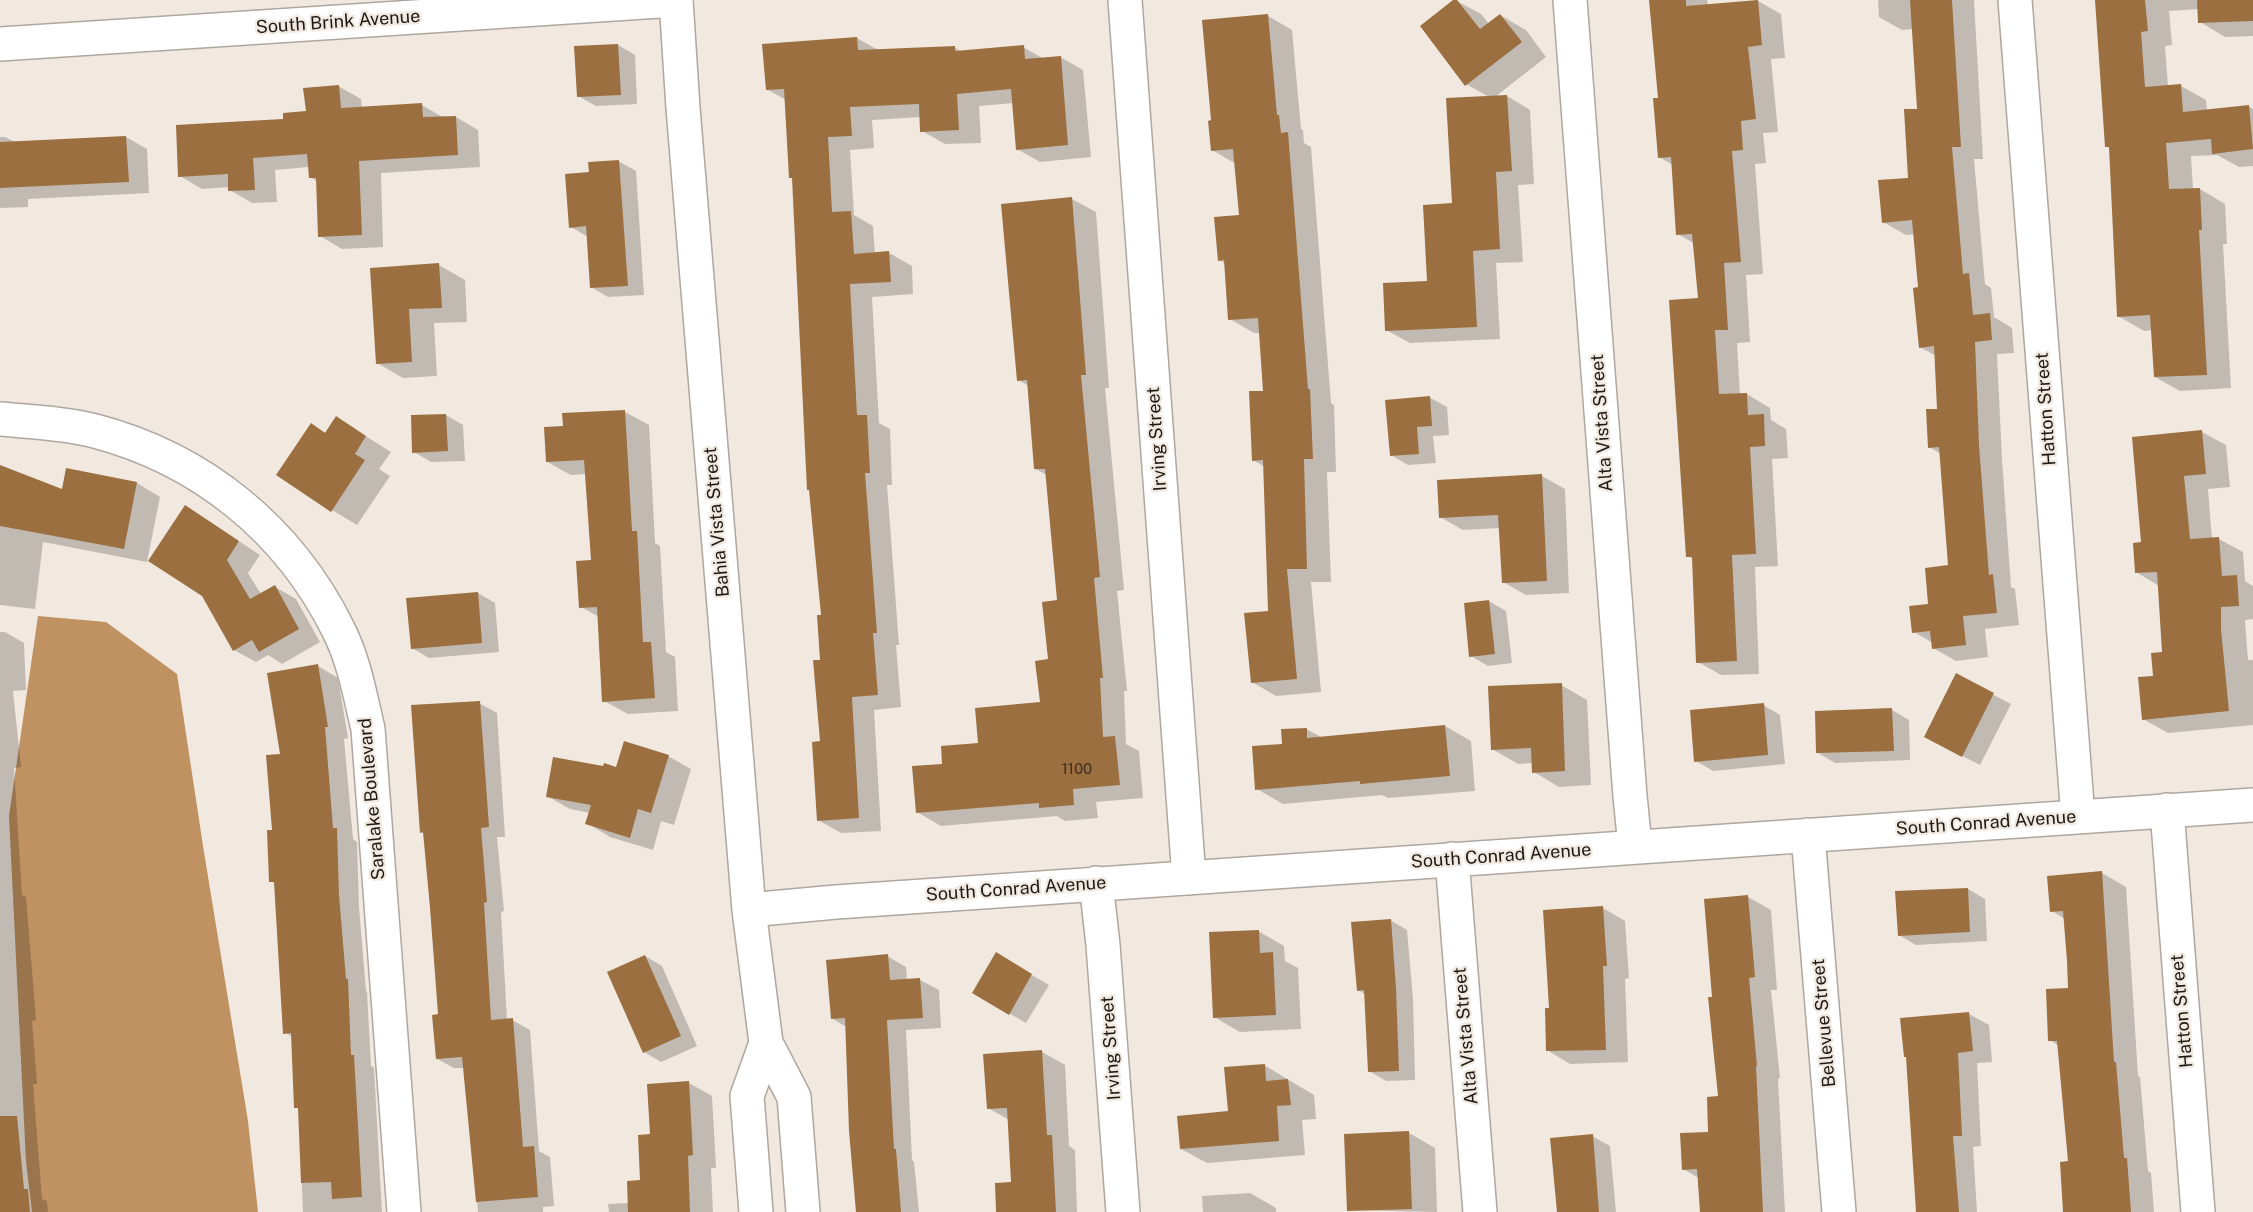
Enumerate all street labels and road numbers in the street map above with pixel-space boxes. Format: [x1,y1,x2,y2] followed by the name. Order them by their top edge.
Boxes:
[255,5,421,39] street label: South Brink Avenue
[2031,352,2061,466] street label: Hatton Street
[1586,353,1618,493] street label: Alta Vista Street
[1143,386,1171,492] street label: Irving Street
[700,446,734,598] street label: Bahia Vista Street
[354,717,390,881] street label: Saralake Boulevard
[1895,806,2077,840] street label: South Conrad Avenue
[1410,839,1592,873] street label: South Conrad Avenue
[925,872,1107,906] street label: South Conrad Avenue
[2166,953,2198,1069] street label: Hatton Street
[1808,958,1840,1088] street label: Bellevue Street
[1449,966,1483,1106] street label: Alta Vista Street
[1097,995,1125,1101] street label: Irving Street

